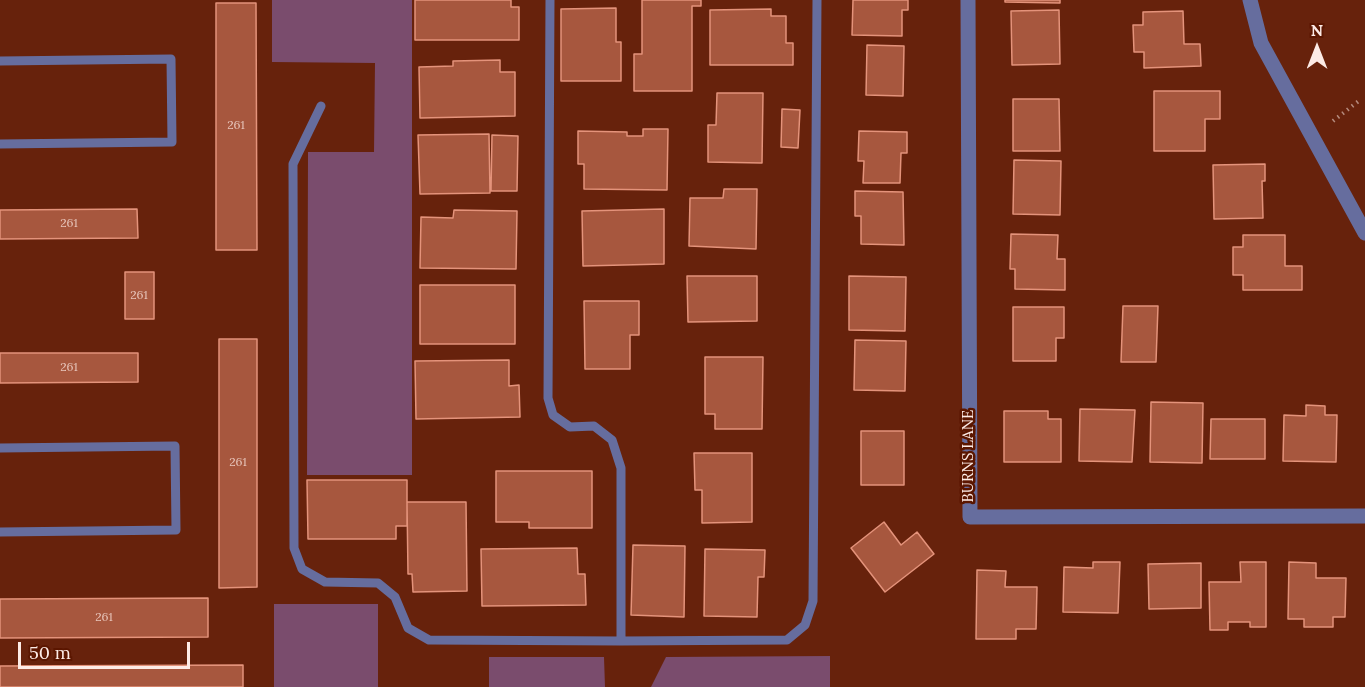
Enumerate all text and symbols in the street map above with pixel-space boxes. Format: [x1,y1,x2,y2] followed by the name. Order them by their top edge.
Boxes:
[1287,18,1347,78] north arrow
[1311,20,1323,40] text: N
[227,119,245,133] house number: 261
[60,217,78,231] house number: 261
[130,289,148,303] house number: 261
[60,361,78,375] house number: 261
[960,410,978,502] street label: BURNS LANE
[229,456,247,470] house number: 261
[95,611,113,625] house number: 261
[21,630,194,668] scale bar
[29,641,71,664] text: 50 m

